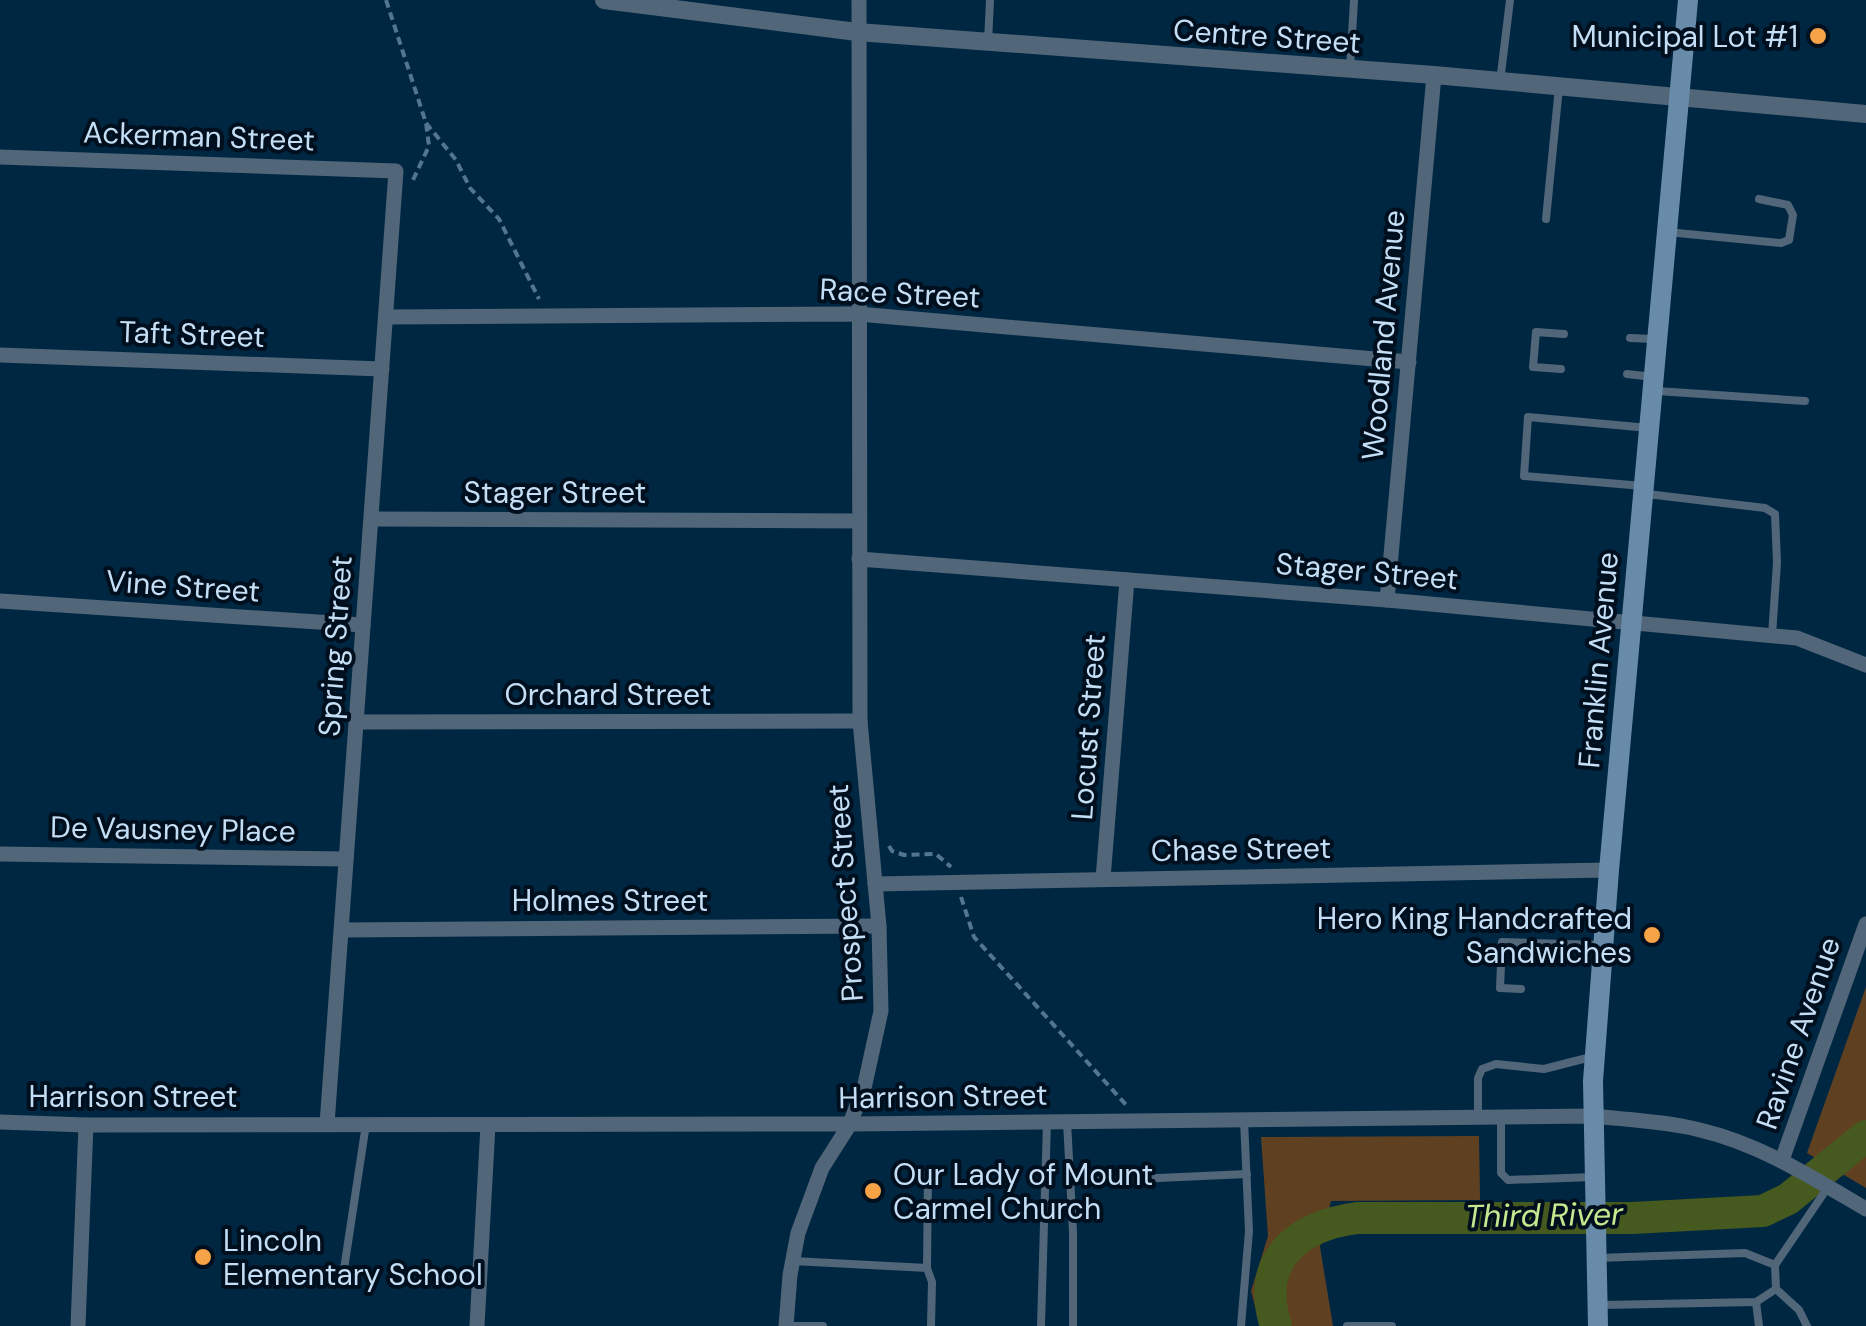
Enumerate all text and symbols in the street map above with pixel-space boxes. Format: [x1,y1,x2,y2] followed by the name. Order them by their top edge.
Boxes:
[1172,10,1362,62] street label: Centre Street
[1571,17,1798,56] place label: Municipal Lot #1
[1807,25,1829,47] marker: Municipal Lot #1
[83,112,315,160] street label: Ackerman Street
[1353,208,1413,462] street label: Woodland Avenue
[819,269,981,317] street label: Race Street
[118,312,266,356] street label: Taft Street
[464,473,646,512] street label: Stager Street
[1274,544,1460,598] street label: Stager Street
[1569,550,1627,770] street label: Franklin Avenue
[309,554,361,738] street label: Spring Street
[105,561,261,611] street label: Vine Street
[1062,633,1114,821] street label: Locust Street
[505,675,711,714] street label: Orchard Street
[818,783,872,1003] street label: Prospect Street
[50,807,296,851] street label: De Vausney Place
[1151,828,1331,870] street label: Chase Street
[512,881,708,920] street label: Holmes Street
[1317,899,1632,972] place label: Hero King Handcrafted Sandwiches
[1641,924,1663,946] marker: Hero King Handcrafted Sandwiches
[1747,932,1849,1134] street label: Ravine Avenue
[838,1075,1048,1117] street label: Harrison Street
[28,1077,238,1116] street label: Harrison Street
[893,1155,1153,1228] place label: Our Lady of Mount Carmel Church
[862,1180,884,1202] marker: Our Lady of Mount Carmel Church
[1465,1193,1624,1237] water label: Third River
[223,1221,483,1294] place label: Lincoln Elementary School
[192,1246,214,1268] marker: Lincoln Elementary School

